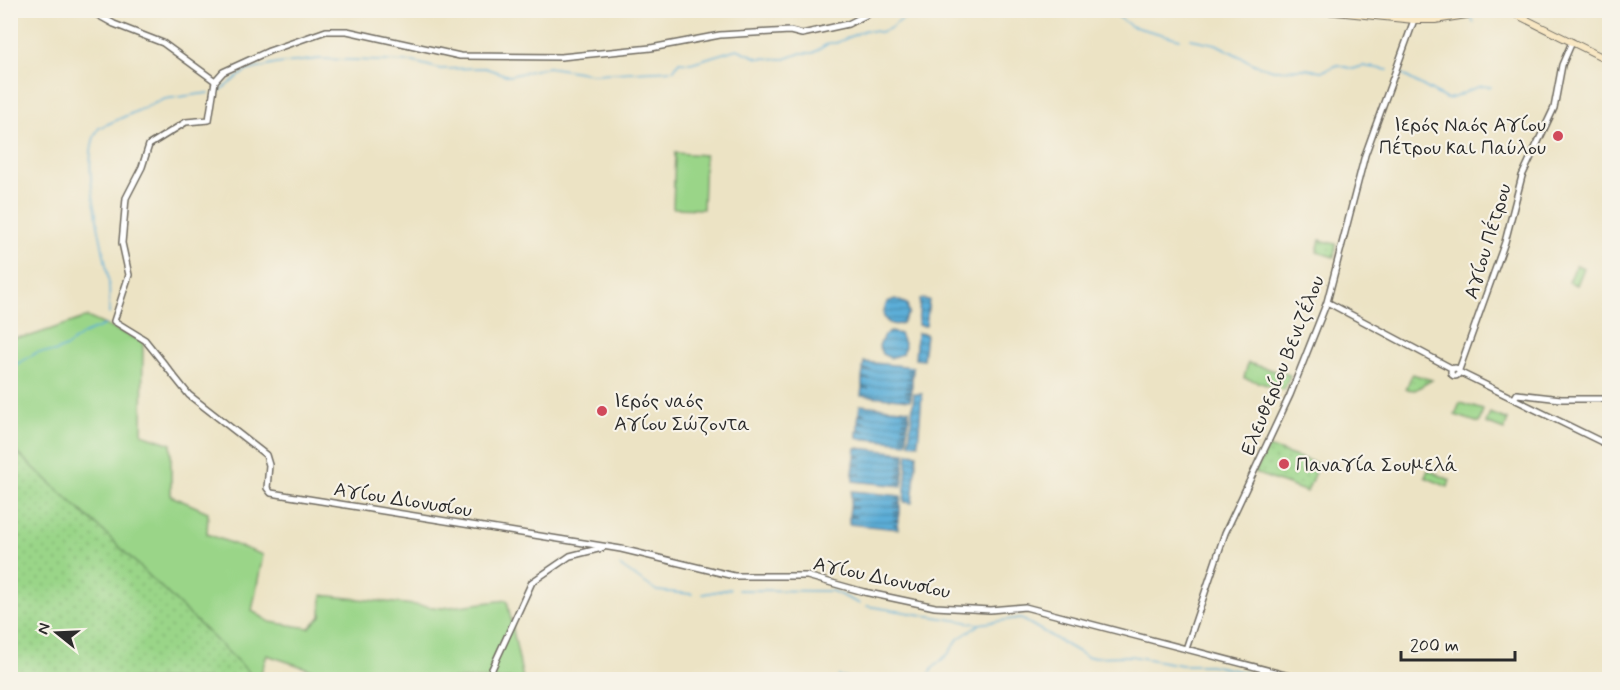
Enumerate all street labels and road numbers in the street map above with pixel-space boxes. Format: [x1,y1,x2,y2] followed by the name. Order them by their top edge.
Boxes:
[1458,180,1519,303] street label: Αγίου Πέτρου
[1235,272,1332,460] street label: Ελευθερίου Βενιζέλου
[332,476,474,525] street label: Αγίου Διονυσίου
[811,551,953,606] street label: Αγίου Διονυσίου

